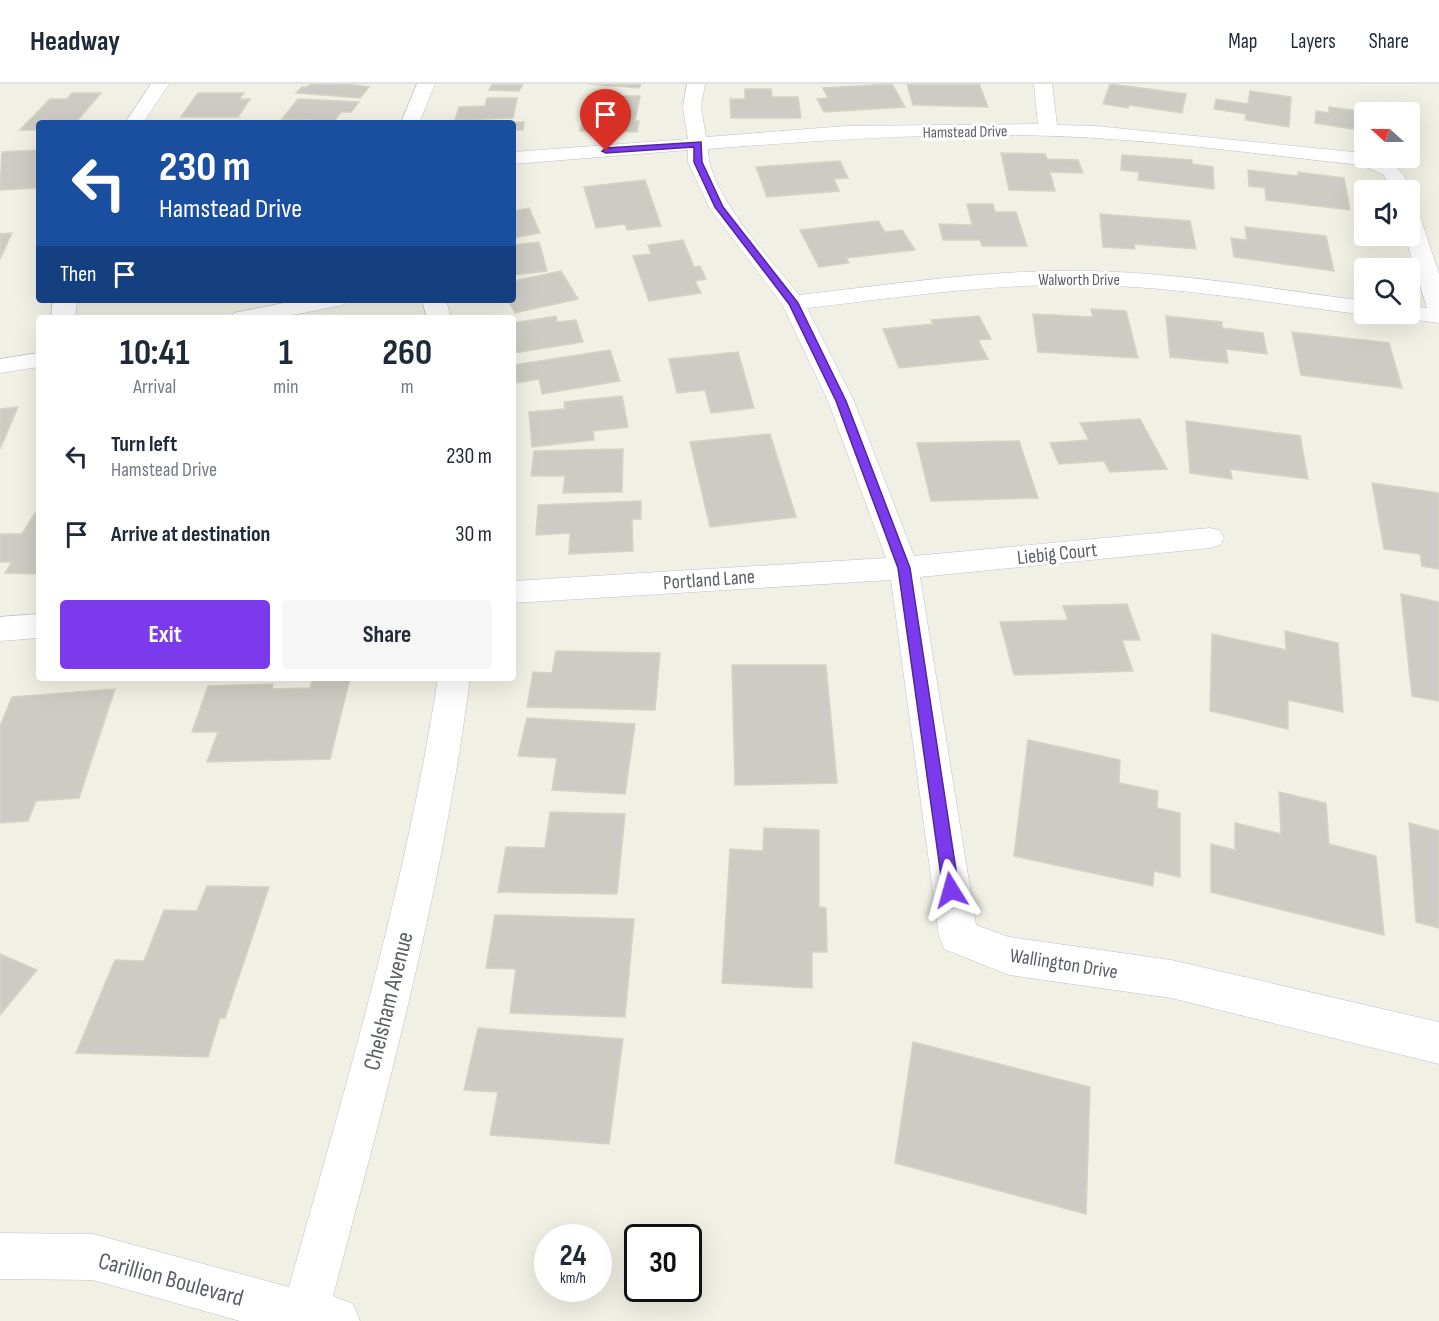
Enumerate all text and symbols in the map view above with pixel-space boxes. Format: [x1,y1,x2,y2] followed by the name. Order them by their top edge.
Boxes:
[30,25,120,58] text: Headway
[1228,29,1257,54] text: Map
[1290,29,1336,54] text: Layers
[1369,29,1409,54] text: Share
[580,89,631,151] pin
[589,98,622,131] icon: arrive
[1354,102,1420,168] north arrow
[1354,102,1420,324] map controls
[922,122,1008,143] street label: Hamstead Drive
[159,142,251,193] text: 230 m
[60,144,138,222] icon: left
[1354,180,1420,246] button: sound
[159,193,302,225] text: Hamstead Drive
[108,258,141,291] icon: arrive
[1354,258,1420,324] button: search
[60,261,96,288] text: Then
[1038,271,1120,290] street label: Walworth Drive
[120,332,190,375] text: 10:41
[279,332,293,375] text: 1
[382,332,432,375] text: 260
[133,375,176,399] text: Arrival
[273,375,298,399] text: min
[401,375,414,399] text: m
[111,431,177,458] text: Turn left
[60,440,93,473] icon: left
[446,443,492,470] text: 230 m
[111,458,217,482] text: Hamstead Drive
[60,518,93,551] icon: arrive
[111,521,270,548] text: Arrive at destination
[455,521,492,548] text: 30 m
[1016,538,1098,570] street label: Liebig Court
[662,565,756,595] street label: Portland Lane
[60,600,270,669] button: Exit
[282,600,492,669] button: Share
[919,858,983,922] position arrow
[357,929,420,1074] street label: Chelsham Avenue
[1008,944,1120,984] street label: Wallington Drive
[624,1224,702,1302] speed limit sign: 30
[560,1238,586,1274] text: 24
[95,1246,247,1313] street label: Carillion Boulevard
[560,1269,586,1288] text: km/h

